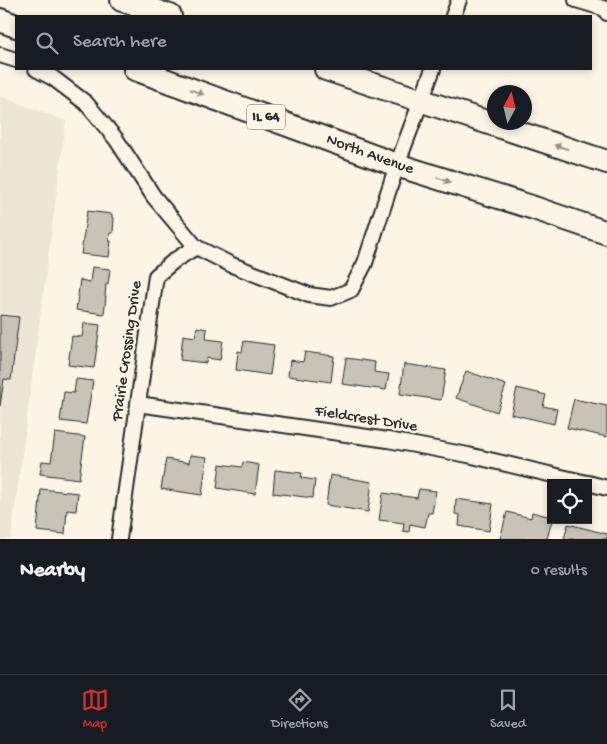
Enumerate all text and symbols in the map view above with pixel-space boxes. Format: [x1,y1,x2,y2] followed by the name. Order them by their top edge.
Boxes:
[15,15,592,70] search box
[33,29,61,57] icon: search
[73,31,167,54] text: Search here
[487,85,532,130] north arrow
[190,88,205,96] one-way arrow
[247,104,285,130] road number: IL 64
[324,130,417,179] street label: North Avenue
[553,143,568,150] one-way arrow
[436,176,451,184] one-way arrow
[109,279,147,423] street label: Prairie Crossing Drive
[313,402,419,438] street label: Fieldcrest Drive
[547,479,592,524] map controls
[547,479,592,524] button: locate
[20,559,85,584] text: Nearby
[531,562,587,581] text: 0 results
[81,686,109,733] tab: Map
[271,686,328,733] tab: Directions
[490,686,526,733] tab: Saved

